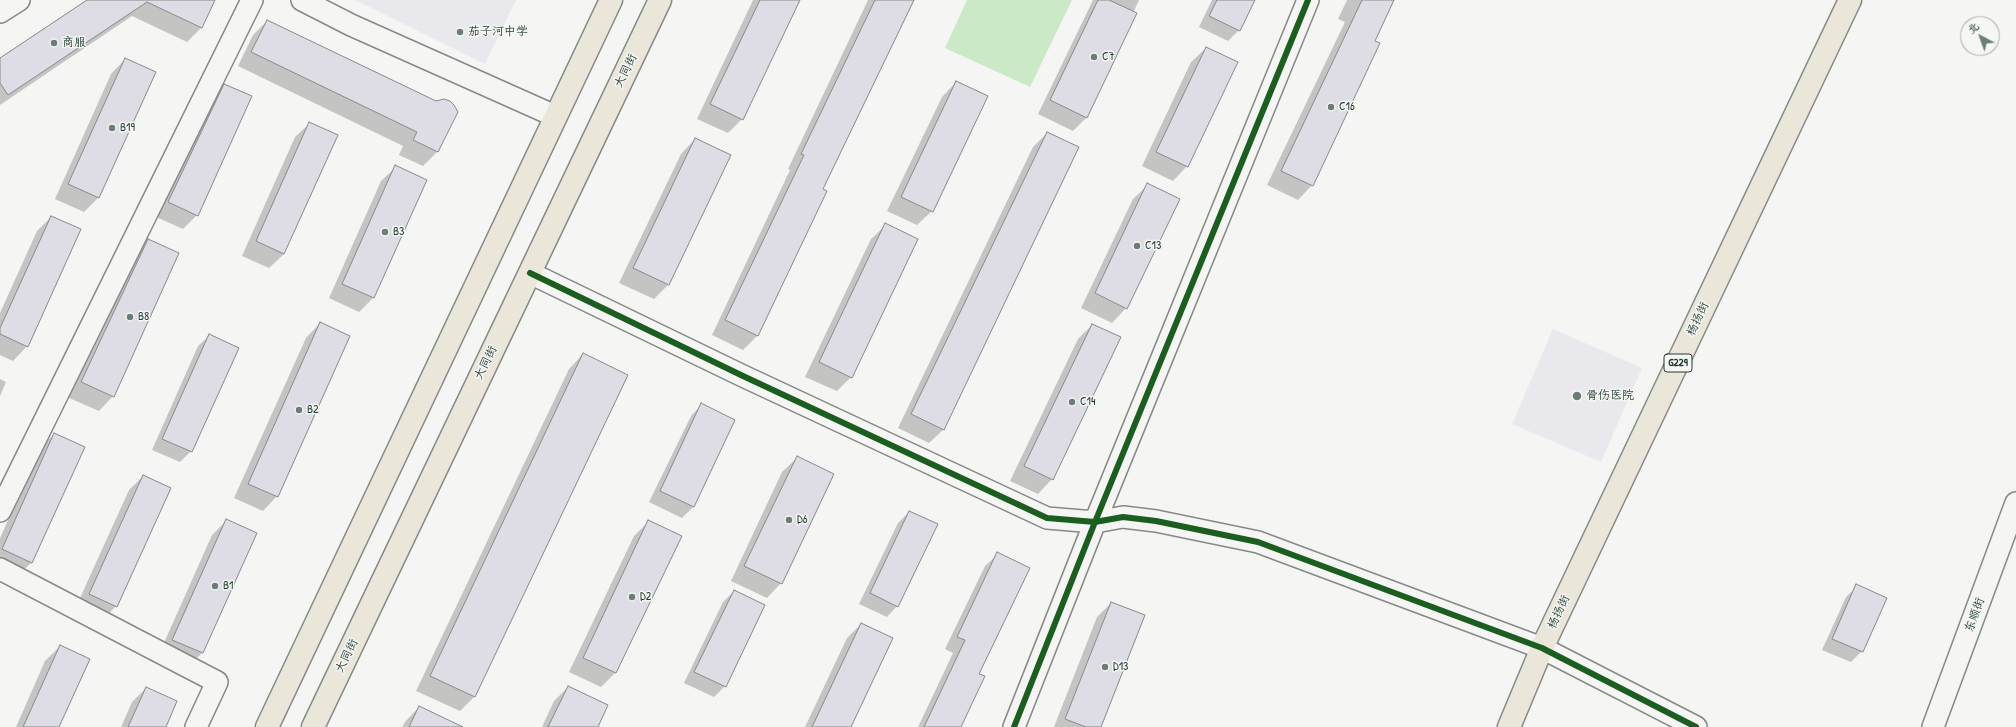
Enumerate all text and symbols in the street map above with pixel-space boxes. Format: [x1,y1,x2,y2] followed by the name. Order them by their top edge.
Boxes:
[1960,16,2000,56] north arrow
[1964,19,1982,37] text: 北
[468,25,528,39] place label: 茄子河中学
[455,27,465,37] marker: 茄子河中学
[62,36,86,50] place label: 商服
[49,38,59,48] marker: 商服
[1102,50,1115,64] place label: C7
[612,52,640,90] street label: 大同街
[1089,52,1099,62] marker: C7
[1339,100,1355,114] place label: C16
[1326,102,1336,112] marker: C16
[120,121,135,135] place label: B19
[107,123,117,133] marker: B19
[393,225,404,239] place label: B3
[380,227,390,237] marker: B3
[1145,239,1161,253] place label: C13
[1132,241,1142,251] marker: C13
[1684,300,1712,338] street label: 杨扬街
[138,310,149,324] place label: B8
[125,312,135,322] marker: B8
[472,344,500,382] street label: 大同街
[1664,354,1692,372] road number: G229
[1586,389,1634,403] place label: 骨伤医院
[1571,390,1583,402] marker: 骨伤医院
[1080,395,1095,409] place label: C14
[1067,397,1077,407] marker: C14
[307,403,319,417] place label: B2
[294,405,304,415] marker: B2
[797,513,807,527] place label: D6
[784,515,794,525] marker: D6
[223,579,233,593] place label: B1
[210,581,220,591] marker: B1
[640,590,651,604] place label: D2
[627,592,637,602] marker: D2
[1545,593,1573,631] street label: 杨扬街
[1962,596,1988,634] street label: 东顺街
[333,637,361,675] street label: 大同街
[1113,660,1128,674] place label: D13
[1100,662,1110,672] marker: D13

